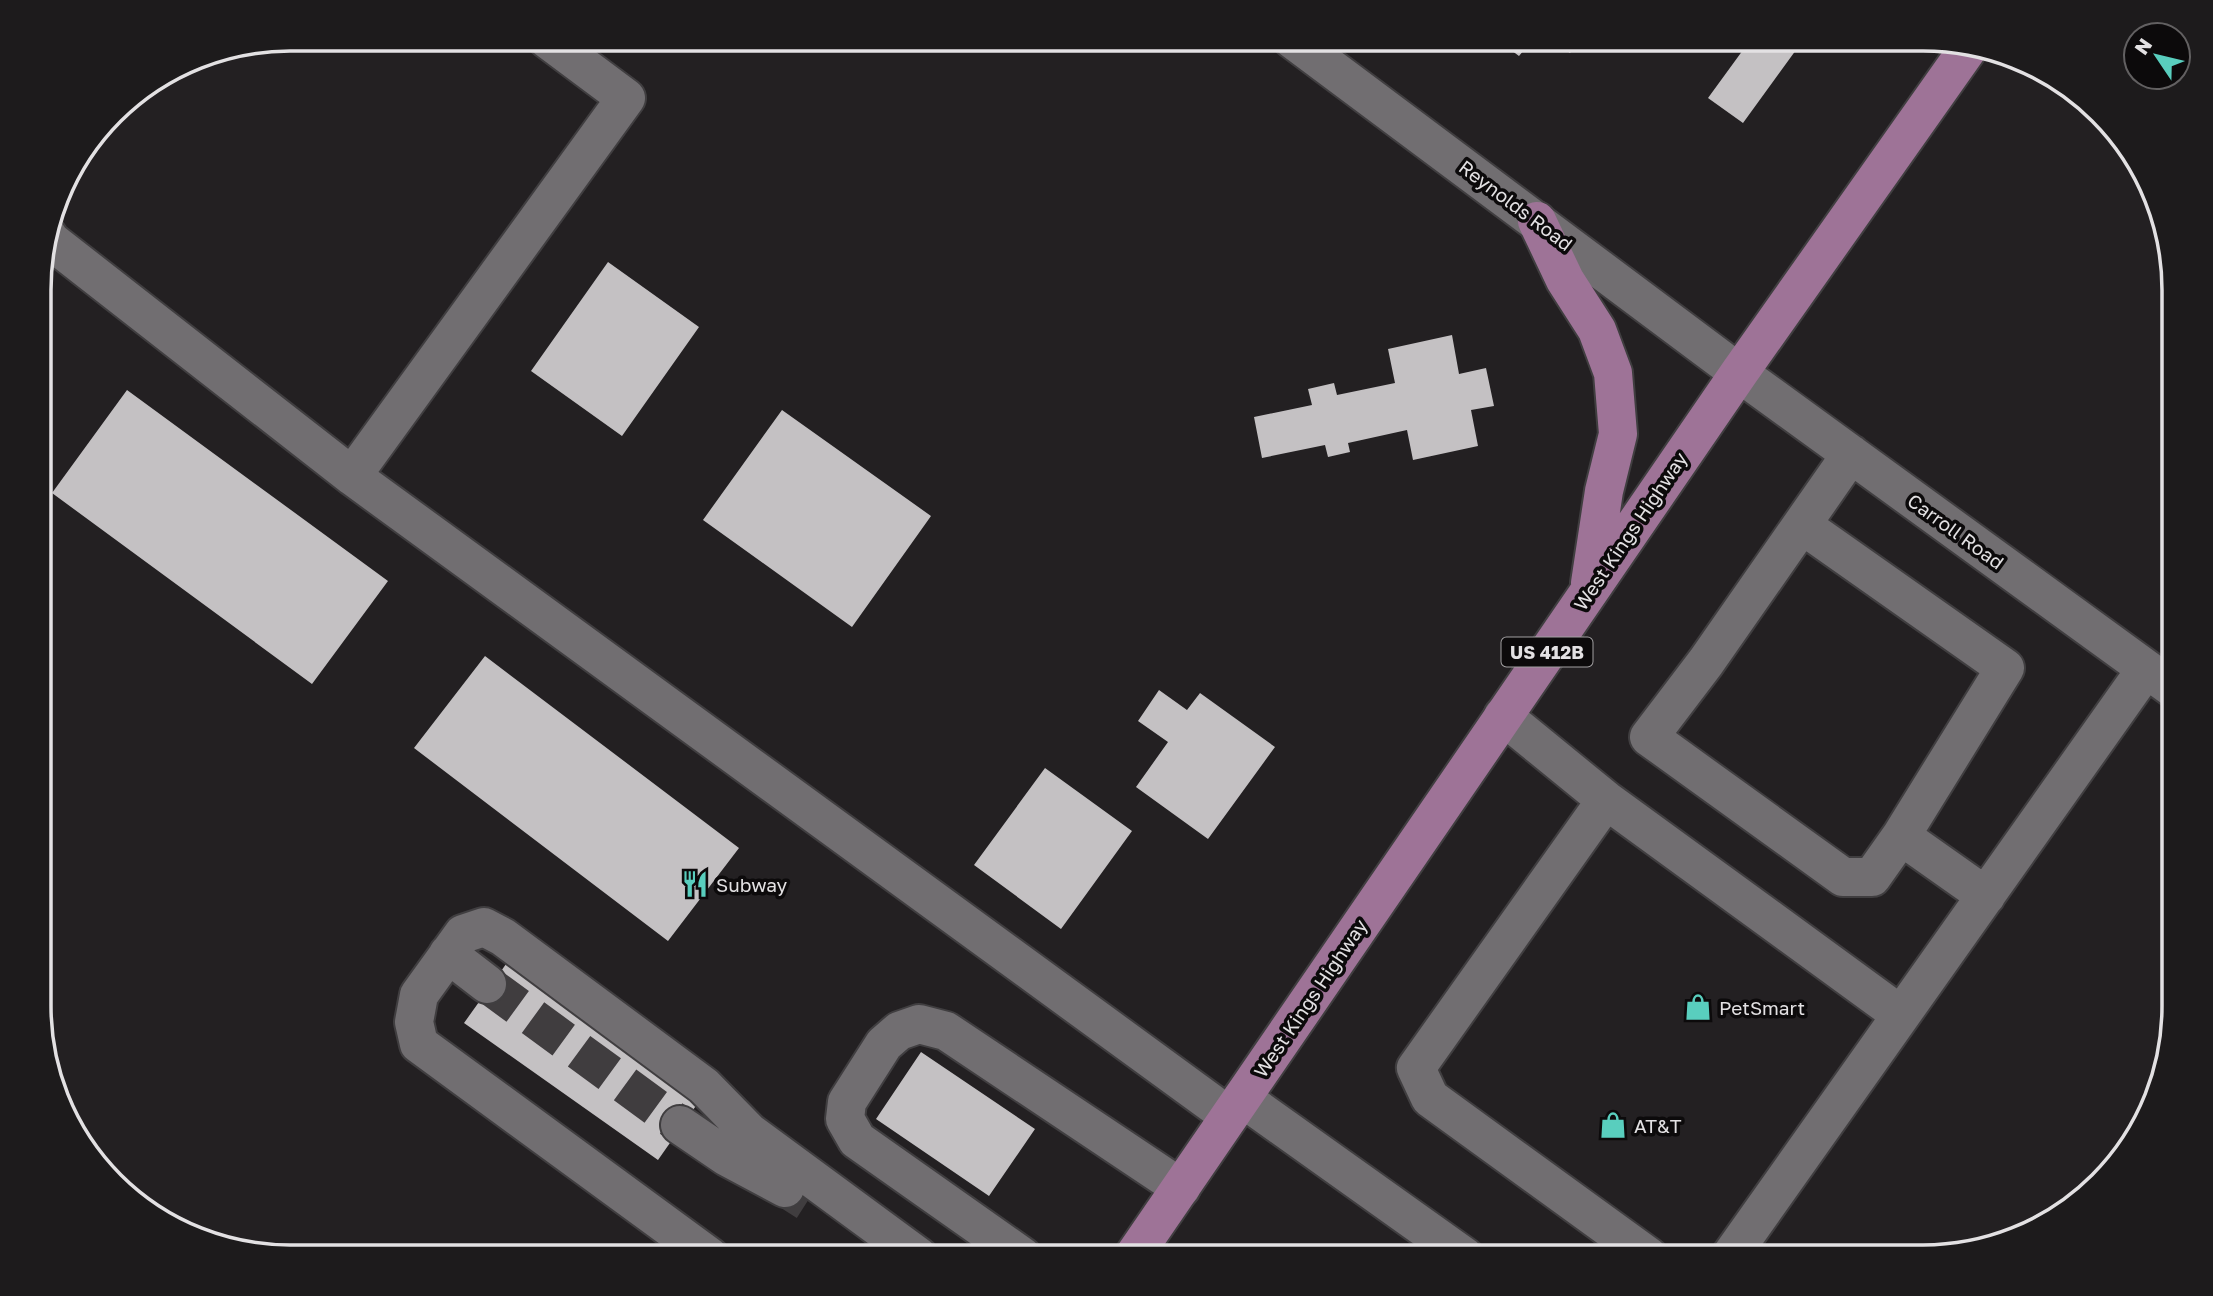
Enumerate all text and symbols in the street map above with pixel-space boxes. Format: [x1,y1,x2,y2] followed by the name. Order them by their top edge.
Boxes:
[2122,21,2192,91] north arrow
[2129,33,2156,58] text: N
[1455,155,1577,255] street label: Reynolds Road
[1568,447,1692,615] street label: West Kings Highway
[1903,488,2009,574] street label: Carroll Road
[1502,638,1592,666] road number: US 412B
[680,869,710,899] restaurant icon: Subway
[716,873,788,896] place label: Subway
[1248,914,1372,1082] street label: West Kings Highway
[1683,992,1713,1022] shop icon: PetSmart
[1719,996,1805,1019] place label: PetSmart
[1598,1110,1628,1140] shop icon: AT&T
[1634,1114,1682,1137] place label: AT&T

